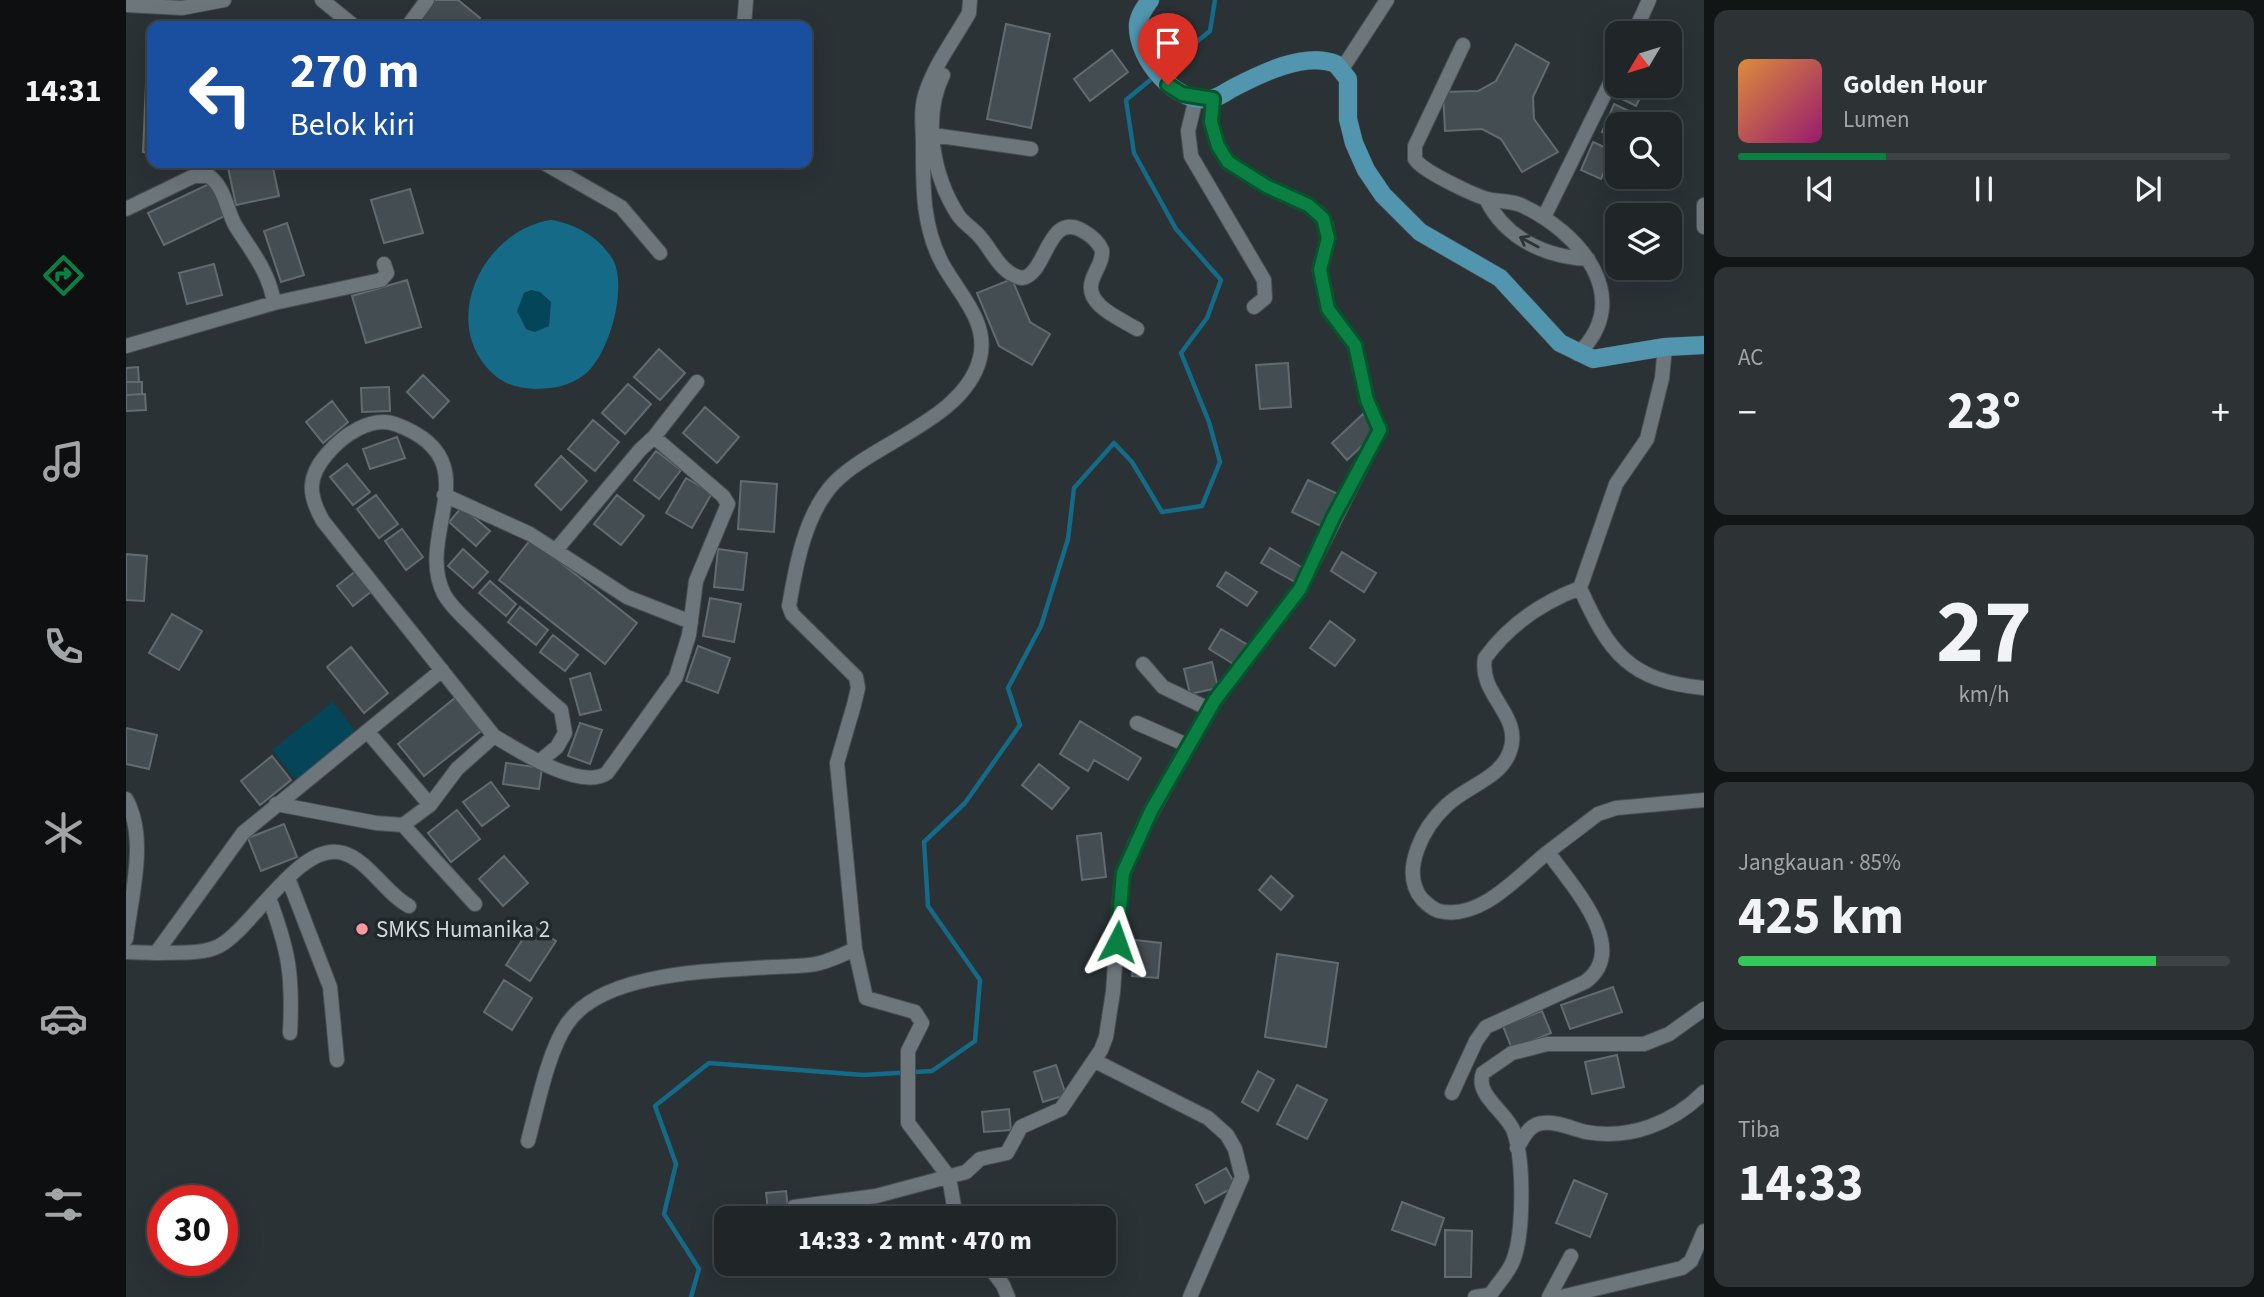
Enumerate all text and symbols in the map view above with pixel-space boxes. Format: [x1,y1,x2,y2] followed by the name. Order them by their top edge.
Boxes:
[1138,13,1198,85] pin
[1605,21,1682,98] north arrow
[1605,21,1682,280] map controls
[1149,24,1187,62] icon: arrive
[290,37,419,107] text: 270 m
[175,49,266,140] icon: left
[1843,66,1987,103] text: Golden Hour
[24,68,102,114] text: 14:31
[290,102,415,148] text: Belok kiri
[1843,103,1910,136] text: Lumen
[1605,112,1682,189] button: search
[1801,170,1839,208] icon: previous
[1965,170,2003,208] icon: pause
[2129,170,2167,208] icon: next
[1605,203,1682,280] button: layers
[1519,234,1539,248] one-way arrow
[39,251,88,300] icon: directions
[1738,341,1763,374] text: AC
[1947,375,2021,449] text: 23°
[1738,386,1757,440] text: −
[2211,386,2230,440] text: +
[39,437,88,486] icon: music
[1936,568,2032,697] text: 27
[39,622,88,671] icon: phone
[1958,678,2010,711] text: km/h
[39,808,88,857] icon: climate
[1738,846,1901,879] text: Jangkauan · 85%
[1738,880,1904,954] text: 425 km
[1080,905,1154,979] position arrow
[376,913,550,946] place label: SMKS Humanika 2
[354,921,370,937] marker: SMKS Humanika 2
[39,994,88,1043] icon: car
[1738,1113,1780,1146] text: Tiba
[1738,1147,1863,1221] text: 14:33
[39,1180,88,1229] icon: filters
[147,1185,238,1276] speed limit sign: 30
[798,1222,1032,1259] text: 14:33 · 2 mnt · 470 m

